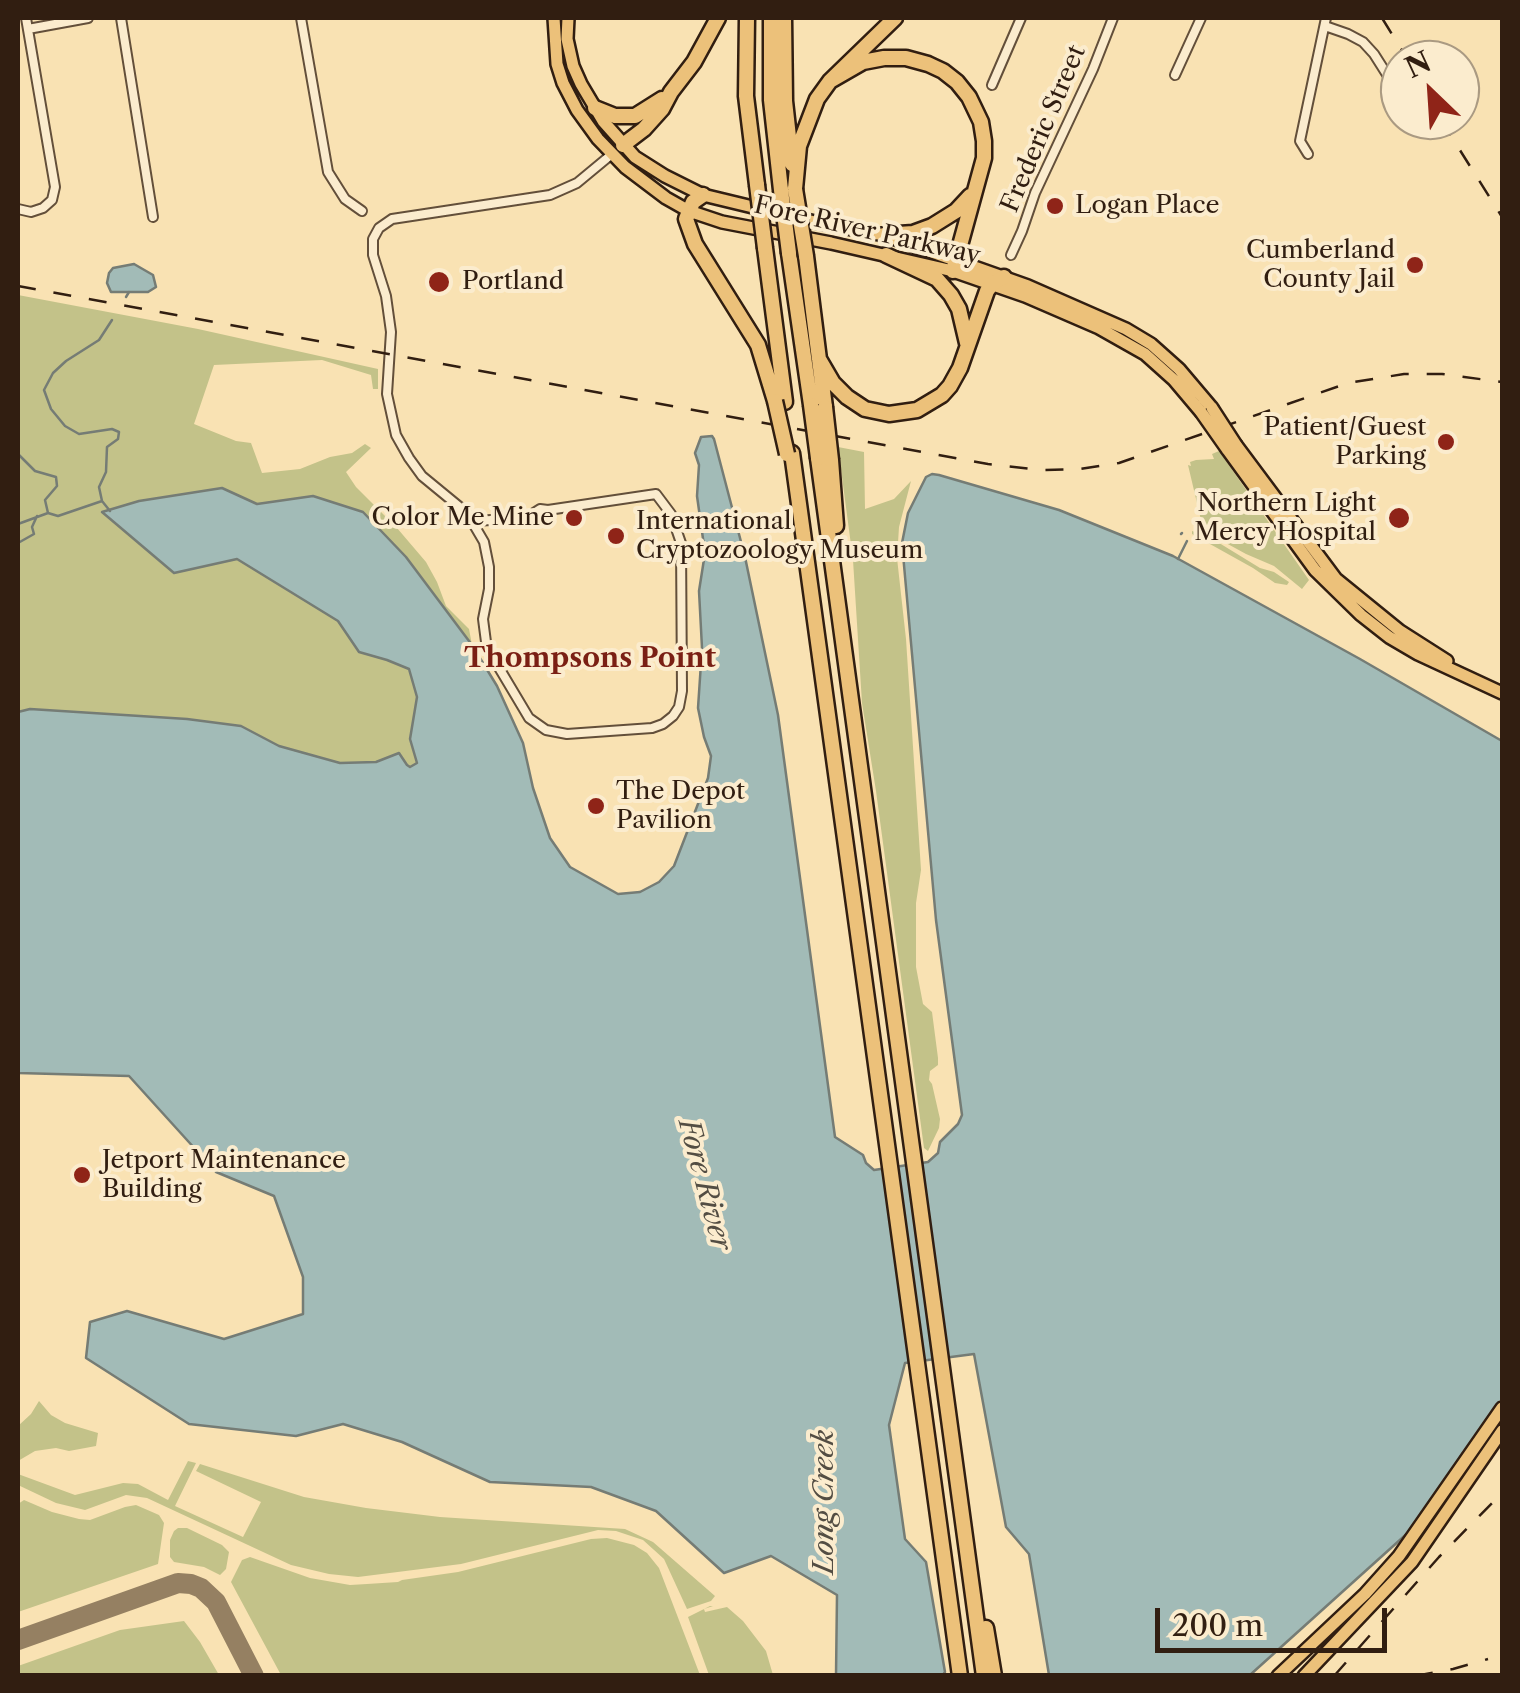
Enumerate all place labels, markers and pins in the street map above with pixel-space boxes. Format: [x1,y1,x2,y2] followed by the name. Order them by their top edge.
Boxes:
[1075,191,1220,221] place label: Logan Place
[1044,195,1066,217] marker: Logan Place
[1246,236,1395,295] place label: Cumberland County Jail
[1404,254,1426,276] marker: Cumberland County Jail
[462,267,564,297] place label: Portland
[426,269,452,295] marker: Portland
[1264,413,1426,472] place label: Patient/Guest Parking
[1435,431,1457,453] marker: Patient/Guest Parking
[1194,489,1376,548] place label: Northern Light Mercy Hospital
[372,503,554,533] place label: Color Me Mine
[1386,505,1412,531] marker: Northern Light Mercy Hospital
[563,507,585,529] marker: Color Me Mine
[636,507,923,566] place label: International Cryptozoology Museum
[605,525,627,547] marker: International Cryptozoology Museum
[616,777,745,836] place label: The Depot Pavilion
[585,795,607,817] marker: The Depot Pavilion
[102,1146,346,1205] place label: Jetport Maintenance Building
[71,1164,93,1186] marker: Jetport Maintenance Building

